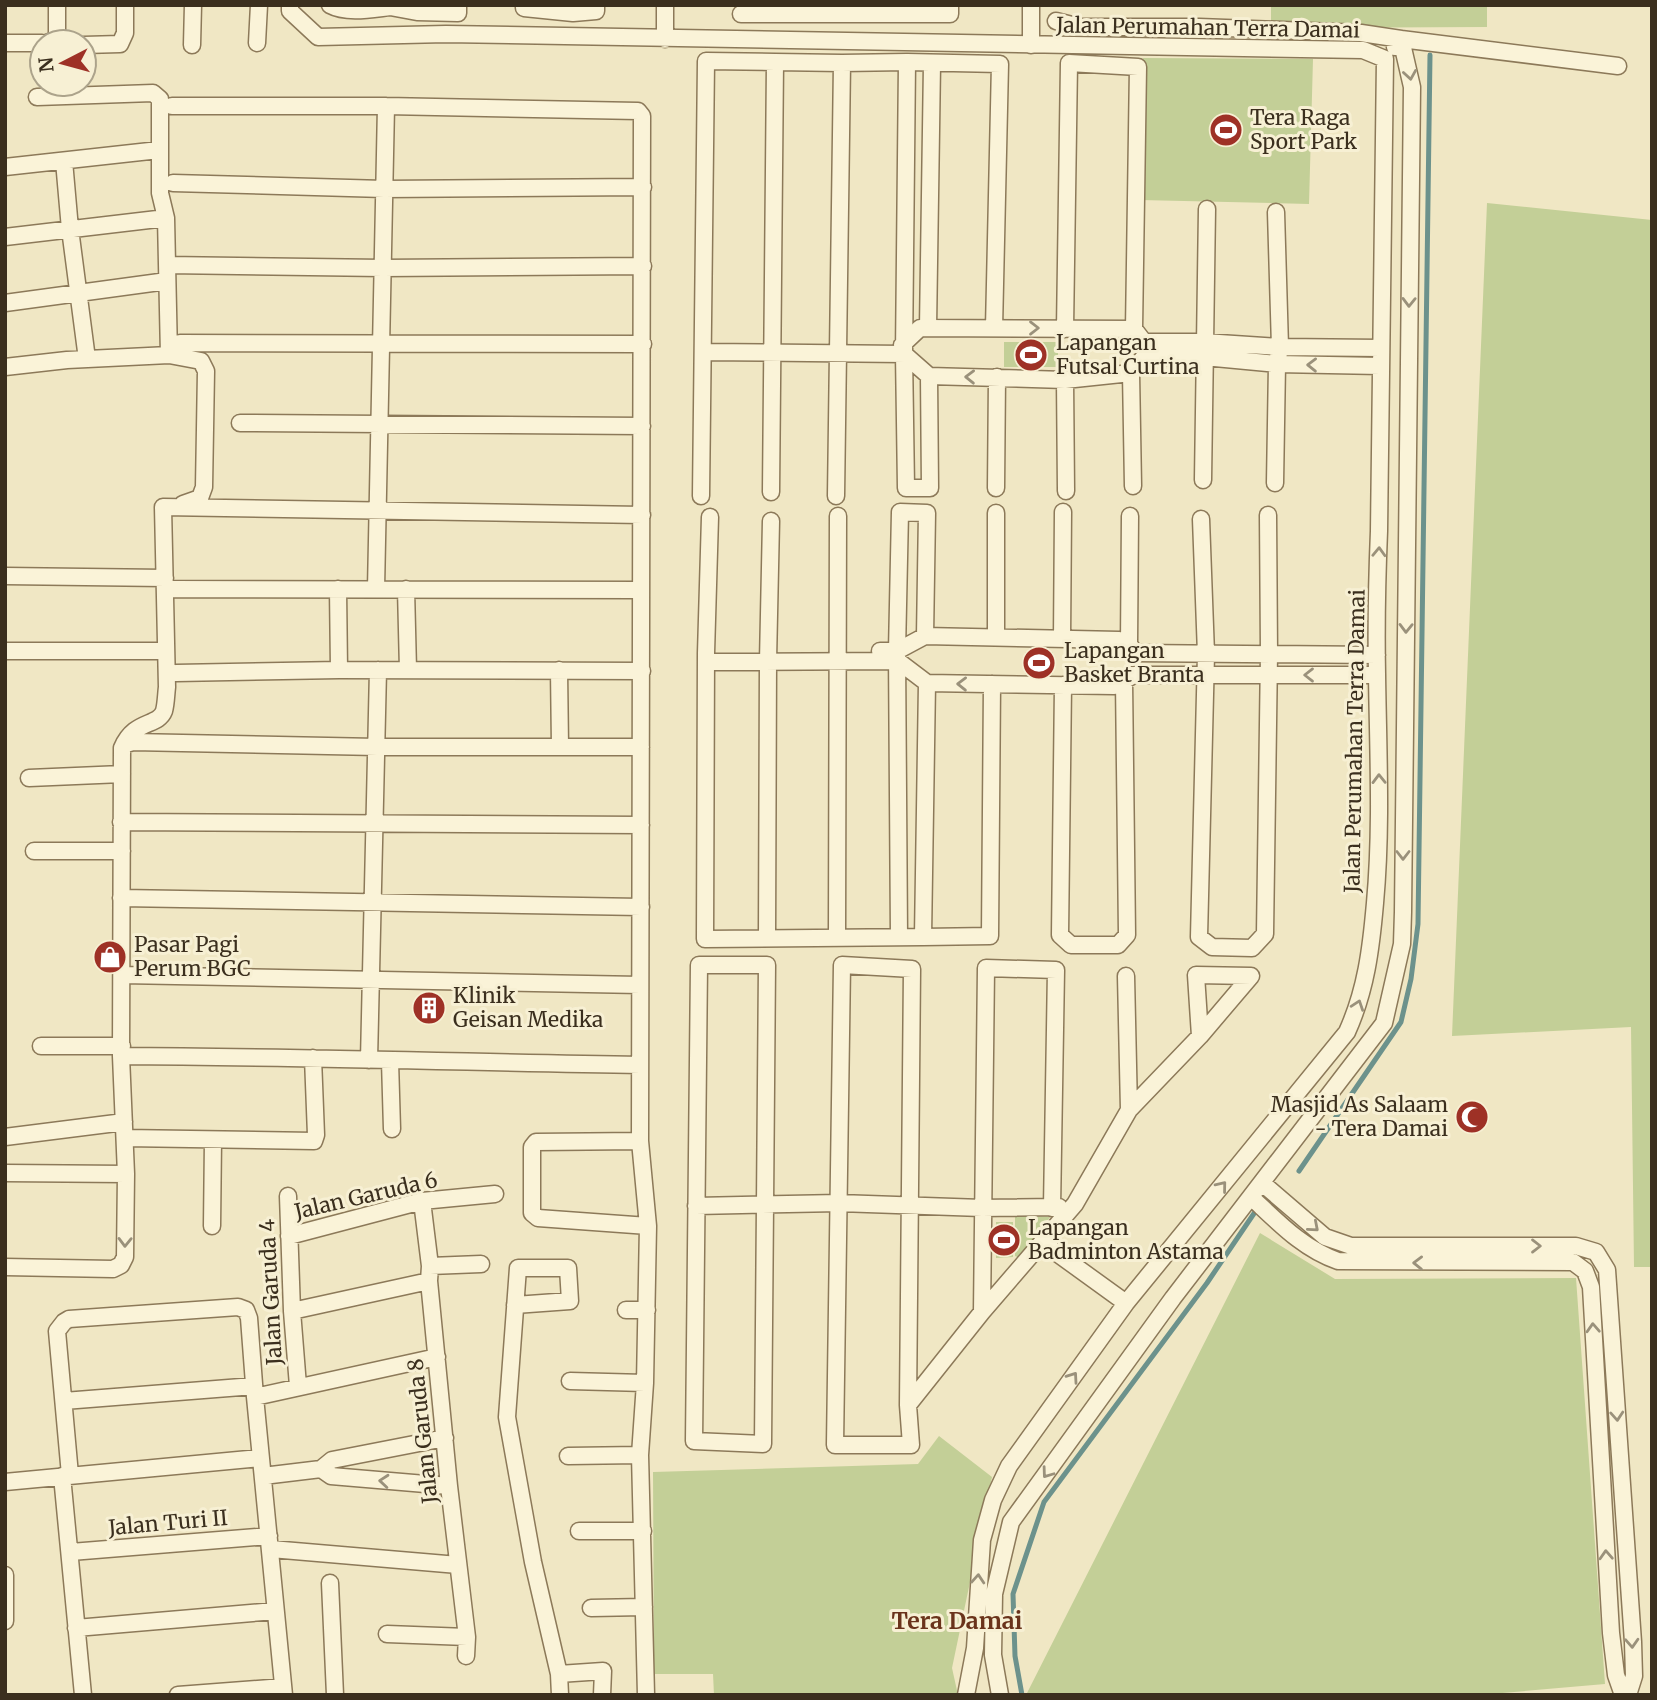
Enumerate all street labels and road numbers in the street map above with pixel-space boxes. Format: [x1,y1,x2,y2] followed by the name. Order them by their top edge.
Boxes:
[1055,11,1360,44] street label: Jalan Perumahan Terra Damai
[1338,589,1371,894] street label: Jalan Perumahan Terra Damai
[291,1166,440,1225] street label: Jalan Garuda 6
[253,1218,288,1367] street label: Jalan Garuda 4
[401,1357,444,1506] street label: Jalan Garuda 8
[106,1504,229,1541] street label: Jalan Turi II

